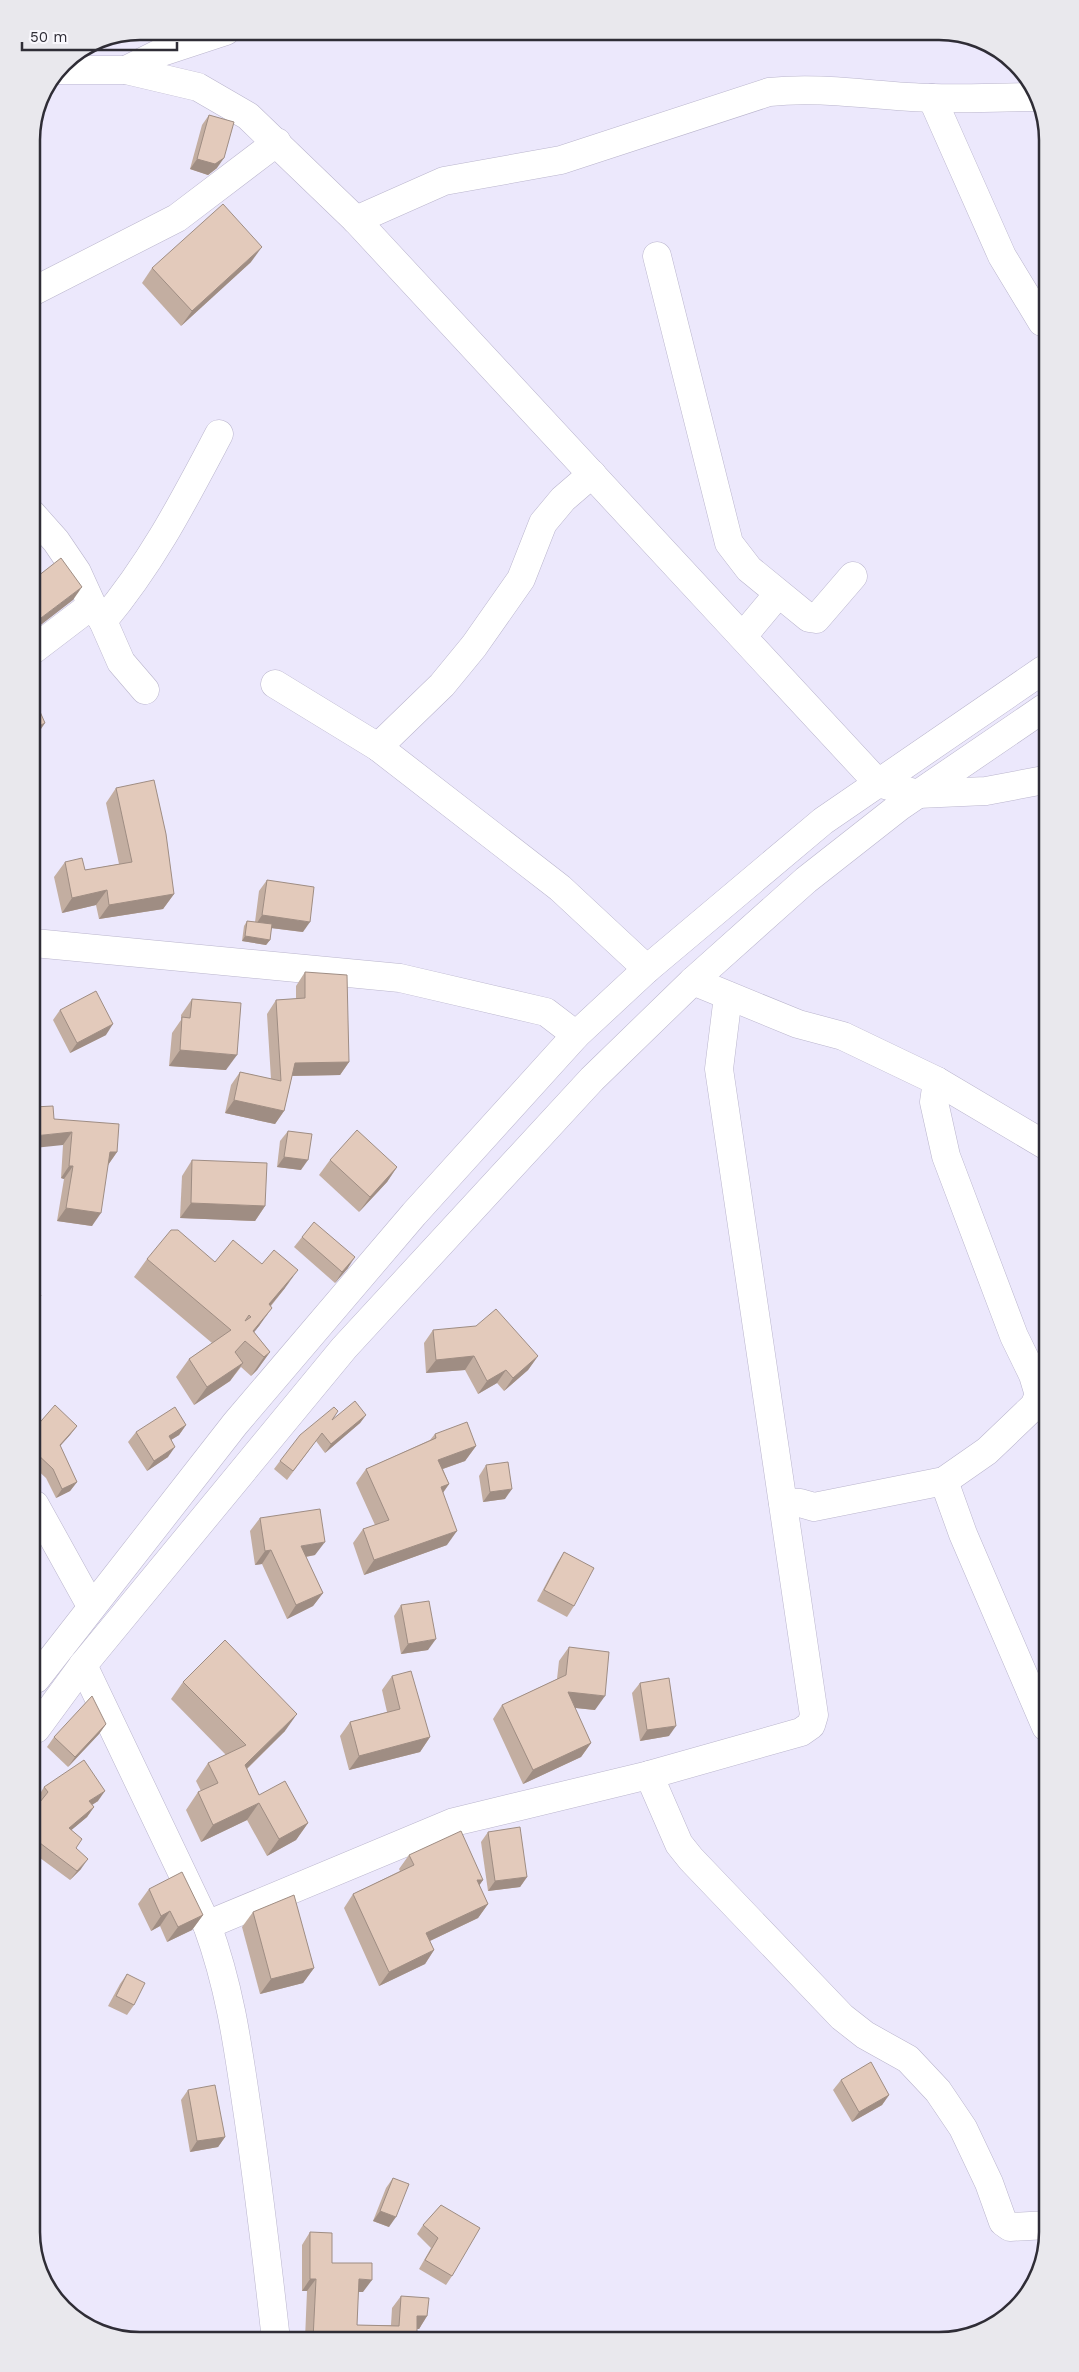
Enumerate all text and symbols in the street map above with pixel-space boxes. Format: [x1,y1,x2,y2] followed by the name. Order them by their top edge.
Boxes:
[22,20,178,52] scale bar
[30,28,67,46] text: 50 m

